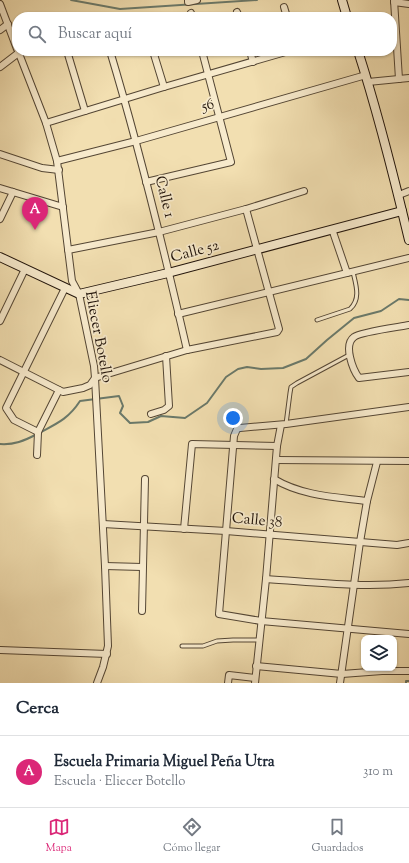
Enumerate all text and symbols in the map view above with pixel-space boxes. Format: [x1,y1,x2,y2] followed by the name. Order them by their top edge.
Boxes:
[12,12,397,56] search box
[26,23,48,45] icon: search
[58,24,132,45] text: Buscar aquí
[198,94,217,118] street label: 56
[149,174,179,220] street label: Calle 1
[22,197,48,230] pin: A
[168,235,222,269] street label: Calle 52
[79,289,117,385] street label: Eliecer Botello
[223,408,243,428] your location
[231,508,283,534] street label: Calle 38
[361,635,397,671] map controls
[361,635,397,671] button: layers
[16,697,59,721] text: Cerca
[54,752,275,773] text: Escuela Primaria Miguel Peña Utra
[24,763,34,781] text: A
[363,763,393,781] text: 310 m
[54,773,185,791] text: Escuela · Eliecer Botello
[46,816,72,856] tab: Mapa
[163,816,220,856] tab: Cómo llegar
[311,816,363,856] tab: Guardados

